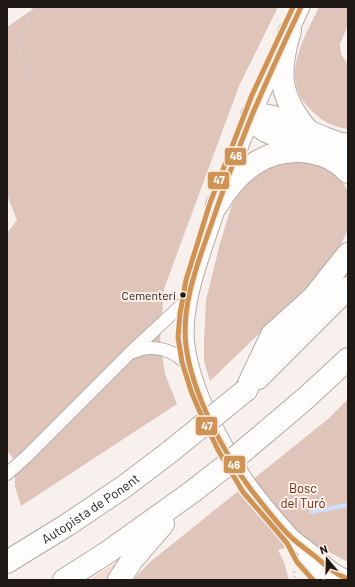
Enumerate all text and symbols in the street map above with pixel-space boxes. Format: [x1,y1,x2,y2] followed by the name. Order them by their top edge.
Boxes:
[224,147,247,166] line badge: 46
[230,149,242,162] text: 46
[207,171,230,190] line badge: 47
[213,173,225,186] text: 47
[122,288,176,302] place label: Cementeri
[178,290,188,300] marker: Cementeri
[195,416,218,436] line badge: 47
[201,419,213,432] text: 47
[223,455,246,474] line badge: 46
[228,458,240,471] text: 46
[39,470,142,547] street label: Autopista de Ponent
[280,480,326,511] park label: Bosc del Turó
[307,539,347,579] north arrow
[318,542,329,556] text: N

